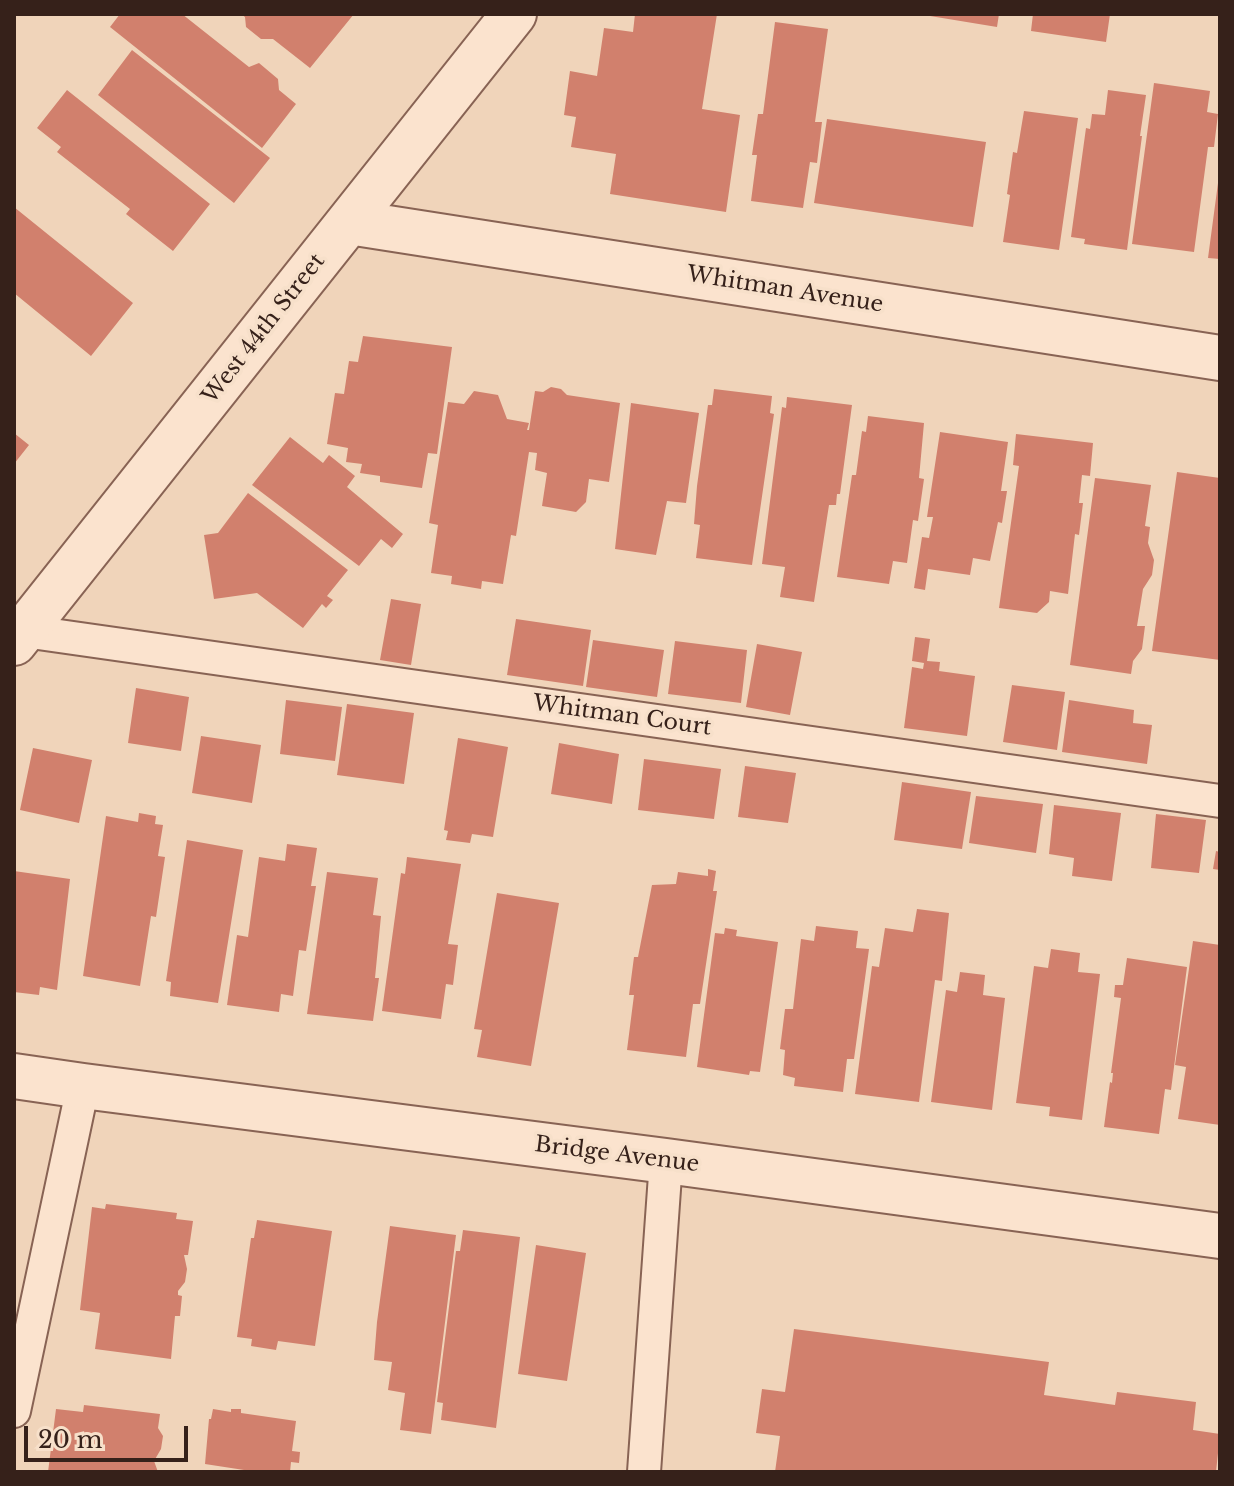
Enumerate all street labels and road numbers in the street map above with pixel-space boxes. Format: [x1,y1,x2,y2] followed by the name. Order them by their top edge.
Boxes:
[197,249,331,409] street label: West 44th Street
[685,261,885,319] street label: Whitman Avenue
[531,690,713,742] street label: Whitman Court
[533,1132,701,1178] street label: Bridge Avenue

